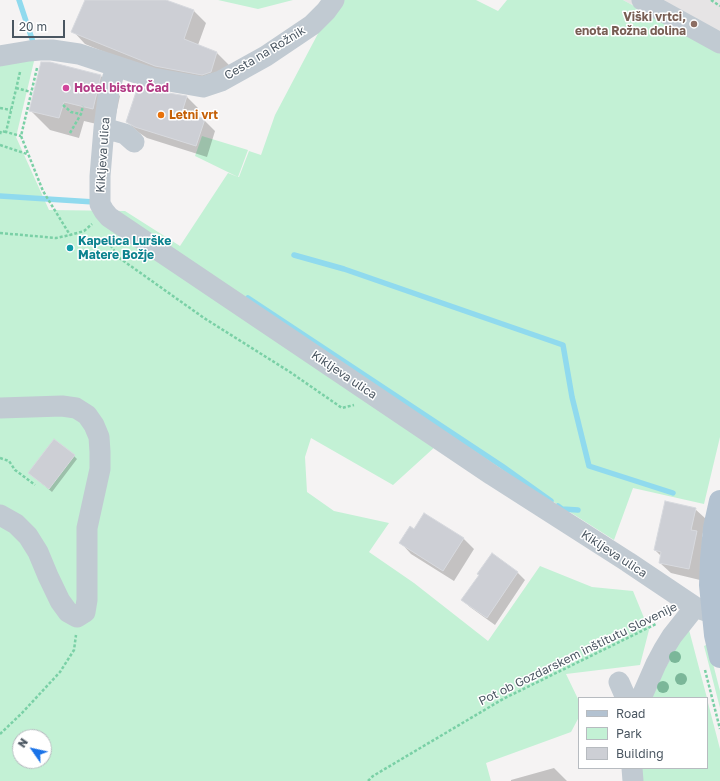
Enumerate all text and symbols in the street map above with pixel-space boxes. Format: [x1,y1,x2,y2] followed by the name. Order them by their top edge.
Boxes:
[575,10,686,38] place label: Viški vrtci, enota Rožna dolina
[14,12,67,38] scale bar
[19,19,47,34] text: 20 m
[689,19,699,29] marker: Viški vrtci, enota Rožna dolina
[222,23,308,83] street label: Cesta na Rožnik
[74,81,169,95] place label: Hotel bistro Čad
[61,83,71,93] marker: Hotel bistro Čad
[169,108,218,122] place label: Letni vrt
[156,110,166,120] marker: Letni vrt
[93,117,113,193] street label: Kikljeva ulica
[78,234,171,262] place label: Kapelica Lurške Matere Božje
[65,243,75,253] marker: Kapelica Lurške Matere Božje
[309,348,379,402] street label: Kikljeva ulica
[578,527,650,581] street label: Kikljeva ulica
[476,600,680,708] street label: Pot ob Gozdarskem inštitutu Slovenije
[578,697,708,769] legend
[616,706,645,721] text: Road
[616,726,642,741] text: Park
[12,729,52,769] north arrow
[15,735,30,750] text: N
[616,746,664,761] text: Building

